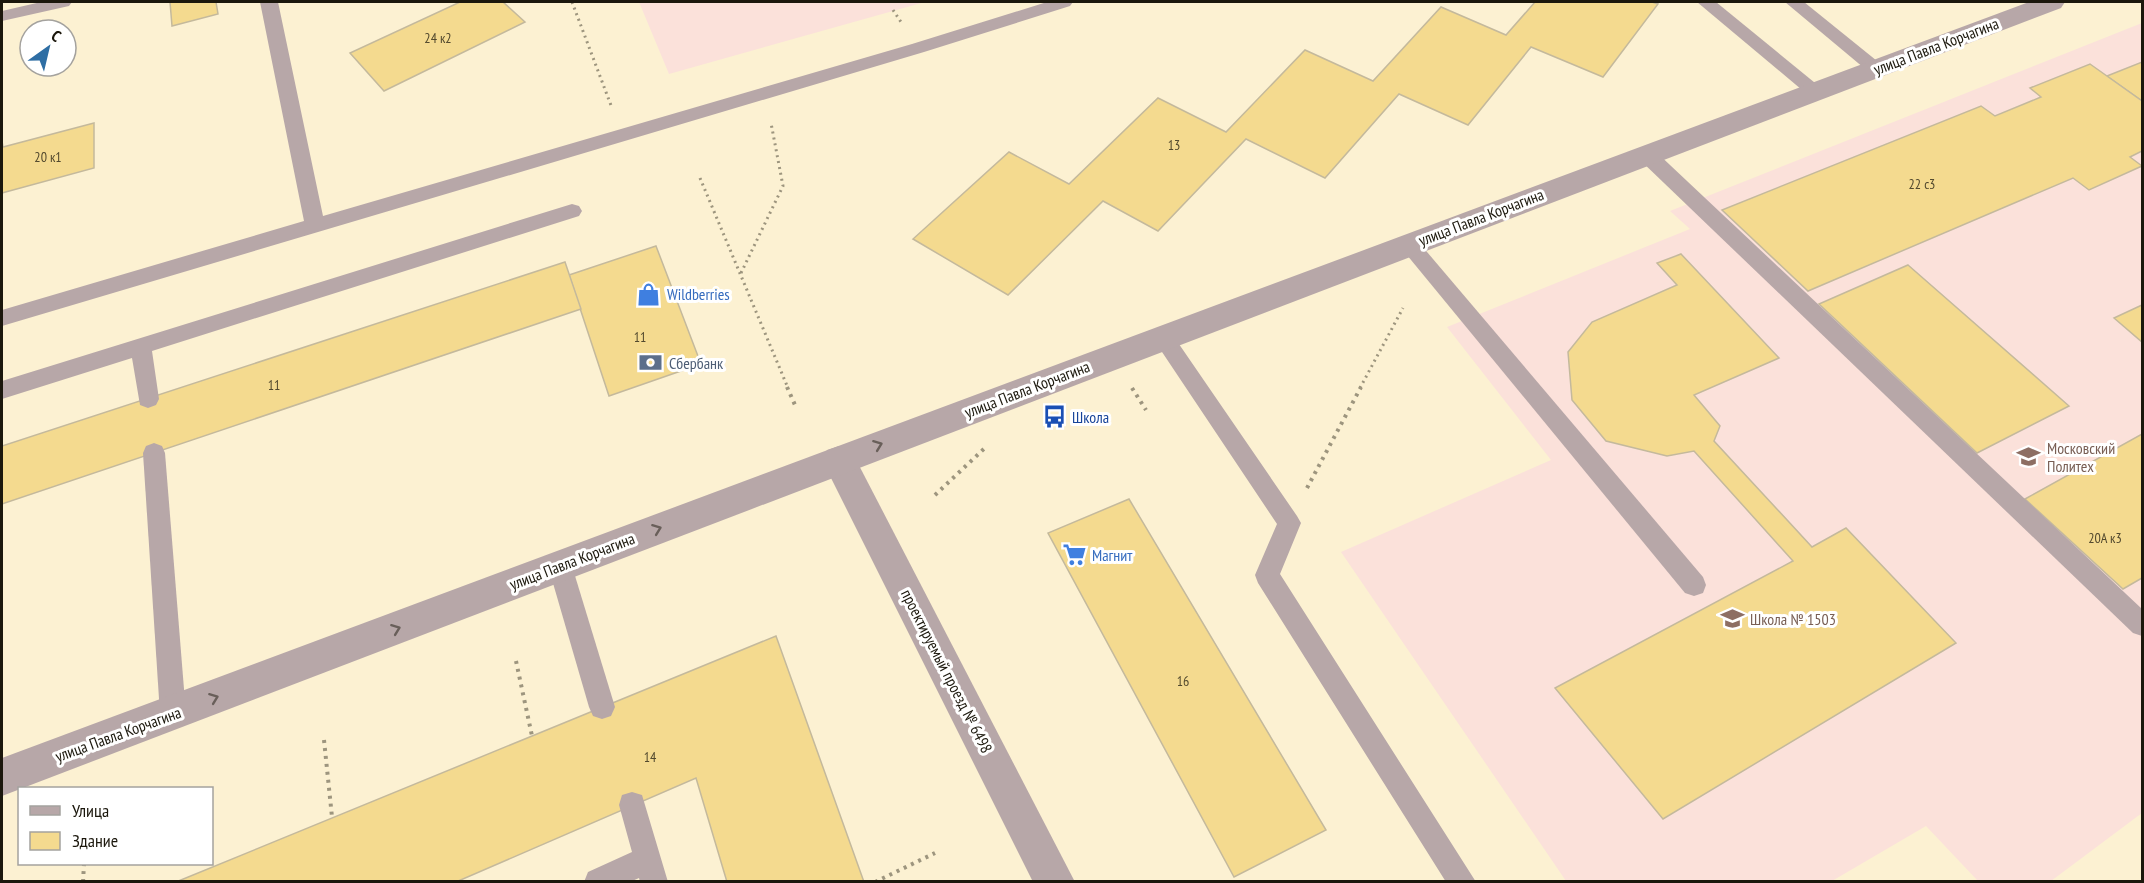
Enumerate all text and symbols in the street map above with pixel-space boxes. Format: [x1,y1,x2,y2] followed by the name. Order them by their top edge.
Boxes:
[1871,13,2001,79] street label: улица Павла Корчагина
[18,18,78,78] north arrow
[48,25,66,46] text: С
[424,29,452,47] house number: 24 к2
[1168,136,1180,154] house number: 13
[34,148,62,166] house number: 20 к1
[1909,175,1935,193] house number: 22 с3
[1416,184,1546,250] street label: улица Павла Корчагина
[636,281,662,307] shop icon: Wildberries
[667,284,730,304] place label: Wildberries
[634,328,646,346] house number: 11
[638,350,664,376] bank icon: Сбербанк
[669,353,724,373] place label: Сбербанк
[962,356,1092,422] street label: улица Павла Корчагина
[268,376,280,394] house number: 11
[1041,404,1067,430] bus stop icon: Школа
[1072,407,1109,427] place label: Школа
[2047,438,2115,476] place label: Московский Политех
[872,440,883,452] one-way arrow
[2016,444,2042,470] school or university icon: Московский Политех
[651,524,661,537] one-way arrow
[507,528,637,594] street label: улица Павла Корчагина
[2088,529,2122,547] house number: 20А к3
[1061,542,1087,568] supermarket icon: Магнит
[1092,545,1133,565] place label: Магнит
[897,586,997,756] street label: проектируемый проезд № 6498
[1719,606,1745,632] school or university icon: Школа № 1503
[1750,609,1836,629] place label: Школа № 1503
[390,623,401,636] one-way arrow
[1177,672,1189,690] house number: 16
[208,693,219,706] one-way arrow
[52,702,184,766] street label: улица Павла Корчагина
[644,748,657,766] house number: 14
[18,787,213,865] legend
[72,799,109,822] text: Улица
[72,829,118,852] text: Здание

